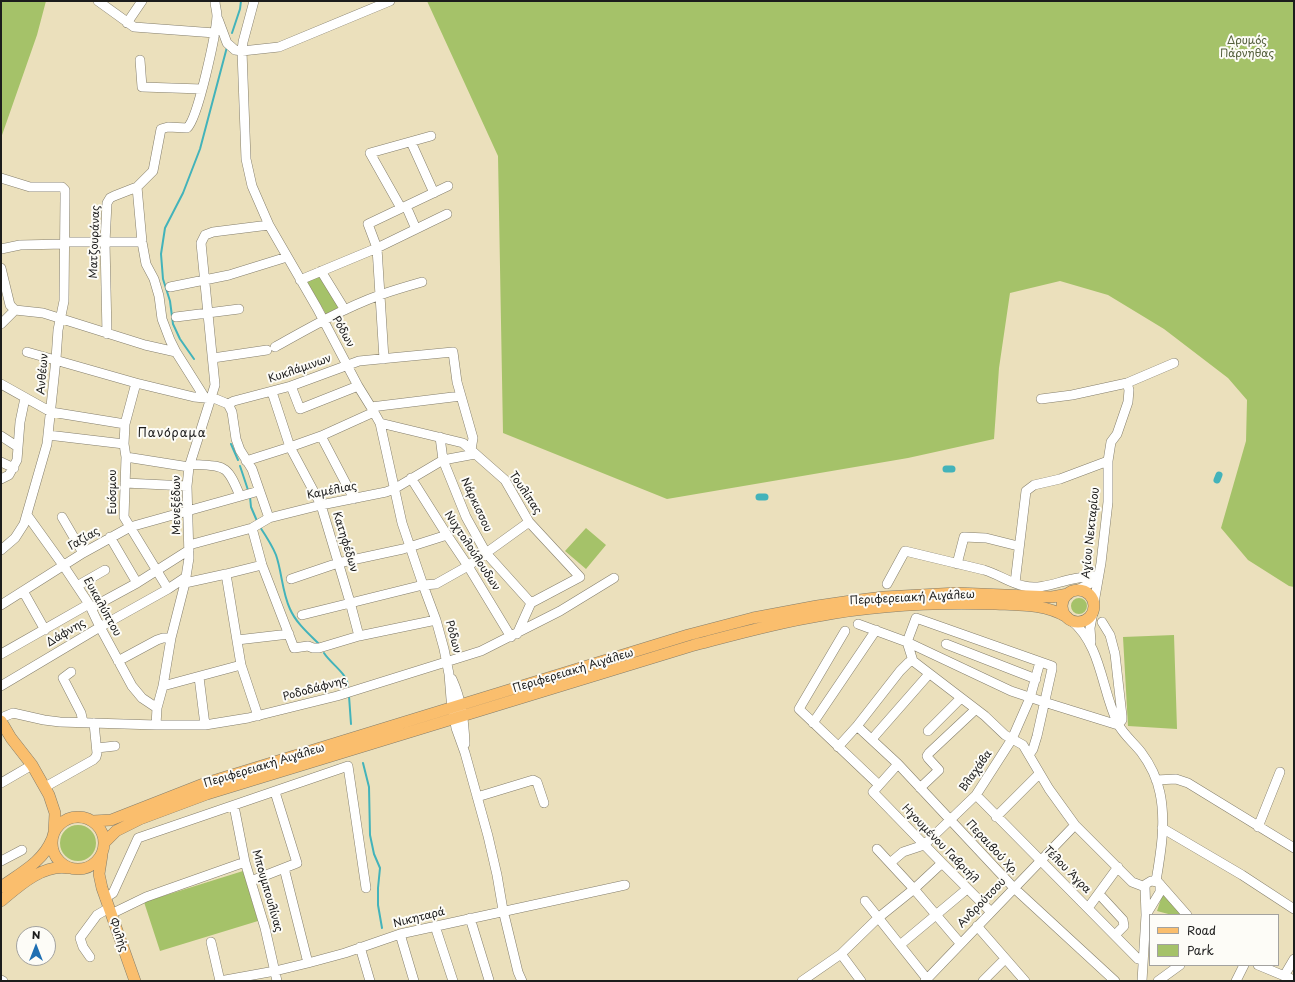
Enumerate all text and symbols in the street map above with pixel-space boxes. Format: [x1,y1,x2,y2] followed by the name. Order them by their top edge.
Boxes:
[1220,34,1274,60] park label: Δρυμός Πάρνηθας
[87,205,103,279] street label: Ματζουράνας
[329,314,357,350] street label: Ρόδων
[267,352,333,386] street label: Κυκλάμινων
[35,353,51,395] street label: Ανθέων
[138,427,206,441] district label: Πανόραμα
[106,469,120,515] street label: Ευόσμου
[506,469,544,517] street label: Τουλίπας
[170,475,184,535] street label: Μενεξέδων
[458,476,494,534] street label: Νάρκισσου
[306,480,358,502] street label: Καμέλιας
[1080,487,1102,579] street label: Αγίου Νεκταρίου
[441,509,503,593] street label: Νυχτολούλουδων
[330,510,360,574] street label: Κατηφέδων
[66,525,102,553] street label: Γαζίας
[80,575,124,639] street label: Ευκαλύπτου
[849,588,975,608] street label: Περιφερειακή Αιγάλεω
[44,616,88,650] street label: Δάφνης
[442,619,464,655] street label: Ρόδων
[511,646,635,696] street label: Περιφερειακή Αιγάλεω
[281,674,349,704] street label: Ροδοδάφνης
[202,741,326,791] street label: Περιφερειακή Αιγάλεω
[957,748,995,794] street label: Βλαχάβα
[899,802,981,886] street label: Ηγουμένου Γαβριήλ
[963,818,1021,878] street label: Περαιβού Χρ.
[1041,844,1093,896] street label: Τέλου Άγρα
[249,848,285,934] street label: Μπουμπουλίνας
[955,875,1009,931] street label: Ανδρούτσου
[392,905,446,931] street label: Νικηταρά
[1149,914,1279,966] legend
[106,916,130,954] street label: Φυλής
[1187,921,1216,939] text: Road
[16,926,56,966] north arrow
[32,926,40,943] text: N
[1187,941,1214,959] text: Park

